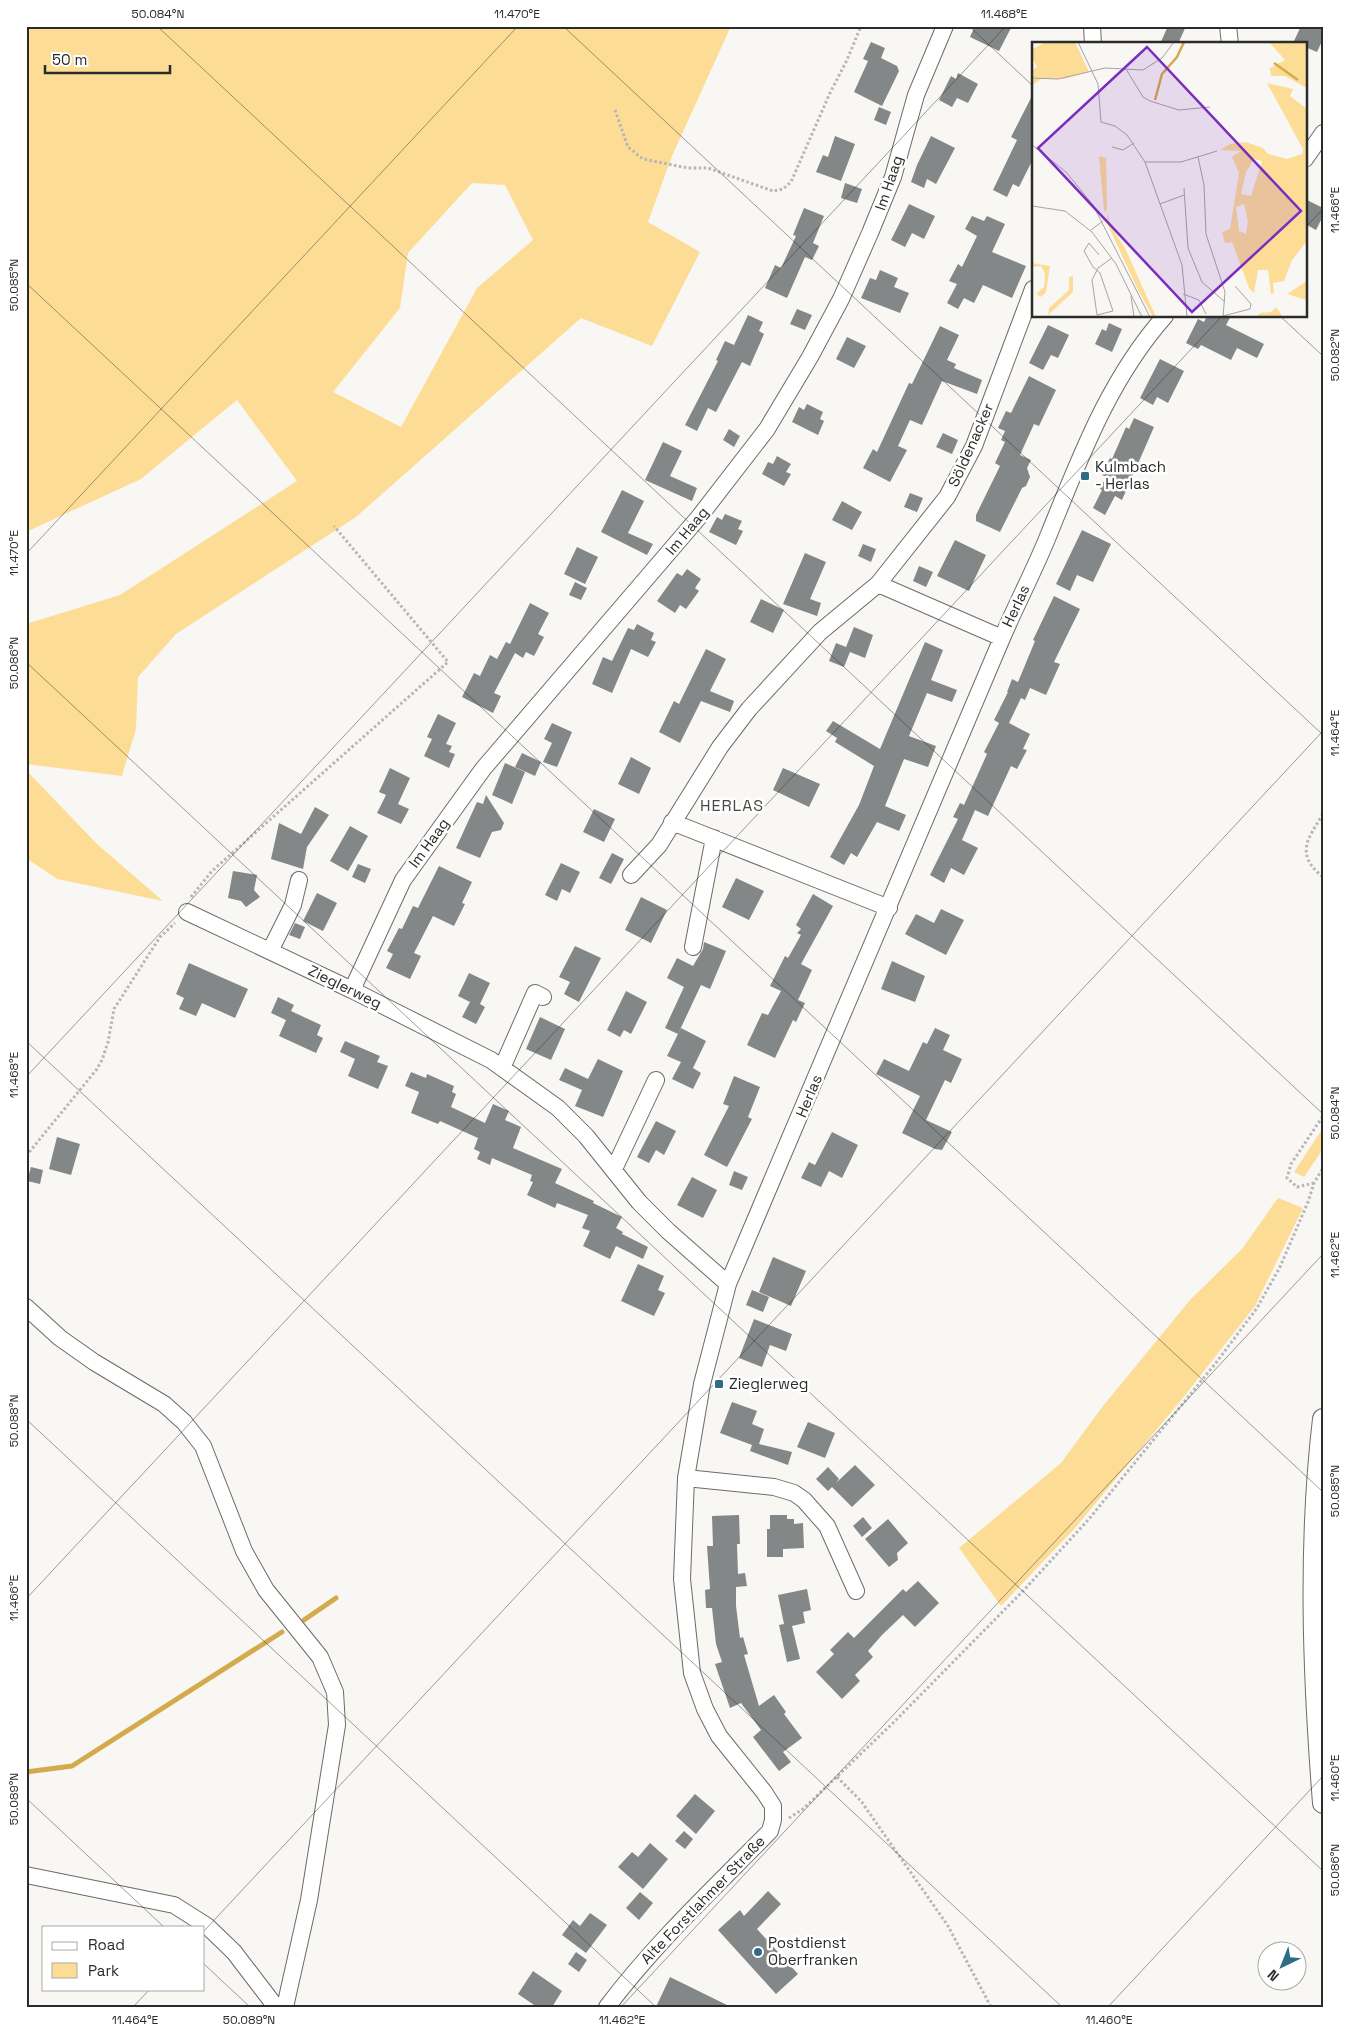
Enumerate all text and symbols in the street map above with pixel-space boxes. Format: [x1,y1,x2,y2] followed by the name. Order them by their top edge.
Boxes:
[132,6,184,22] text: 50.084°N
[494,6,540,22] text: 11.470°E
[981,6,1028,22] text: 11.468°E
[45,42,170,74] scale bar
[1032,42,1306,318] inset map
[52,50,87,69] text: 50 m
[870,153,907,213] street label: Im Haag
[1327,186,1343,233] text: 11.466°E
[6,259,22,311] text: 50.085°N
[1327,329,1343,381] text: 50.082°N
[944,400,998,490] street label: Söldenacker
[1095,457,1166,493] place label: Kulmbach - Herlas
[1079,470,1091,482] marker: Kulmbach - Herlas
[661,503,712,559] street label: Im Haag
[6,530,22,576] text: 11.470°E
[998,582,1034,630] street label: Herlas
[6,637,22,689] text: 50.086°N
[1327,709,1343,756] text: 11.464°E
[700,795,764,816] district label: HERLAS
[404,814,453,871] street label: Im Haag
[305,961,385,1013] street label: Zieglerweg
[6,1051,22,1098] text: 11.468°E
[791,1072,826,1120] street label: Herlas
[1327,1087,1343,1139] text: 50.084°N
[1327,1232,1343,1278] text: 11.462°E
[729,1374,808,1393] place label: Zieglerweg
[713,1378,725,1390] marker: Zieglerweg
[6,1395,22,1447] text: 50.088°N
[1327,1465,1343,1517] text: 50.085°N
[6,1574,22,1621] text: 11.466°E
[1327,1754,1343,1801] text: 11.460°E
[6,1773,22,1825] text: 50.089°N
[636,1831,769,1968] street label: Alte Forstlahmer Straße
[1327,1844,1343,1896] text: 50.086°N
[42,1926,205,1990] legend
[768,1933,858,1969] place label: Postdienst Oberfranken
[88,1935,125,1954] text: Road
[1256,1940,1306,1990] north arrow
[752,1946,764,1958] marker: Postdienst Oberfranken
[88,1961,119,1980] text: Park
[1264,1966,1283,1985] text: N
[112,2012,159,2028] text: 11.464°E
[223,2012,275,2028] text: 50.089°N
[599,2012,645,2028] text: 11.462°E
[1086,2012,1133,2028] text: 11.460°E

